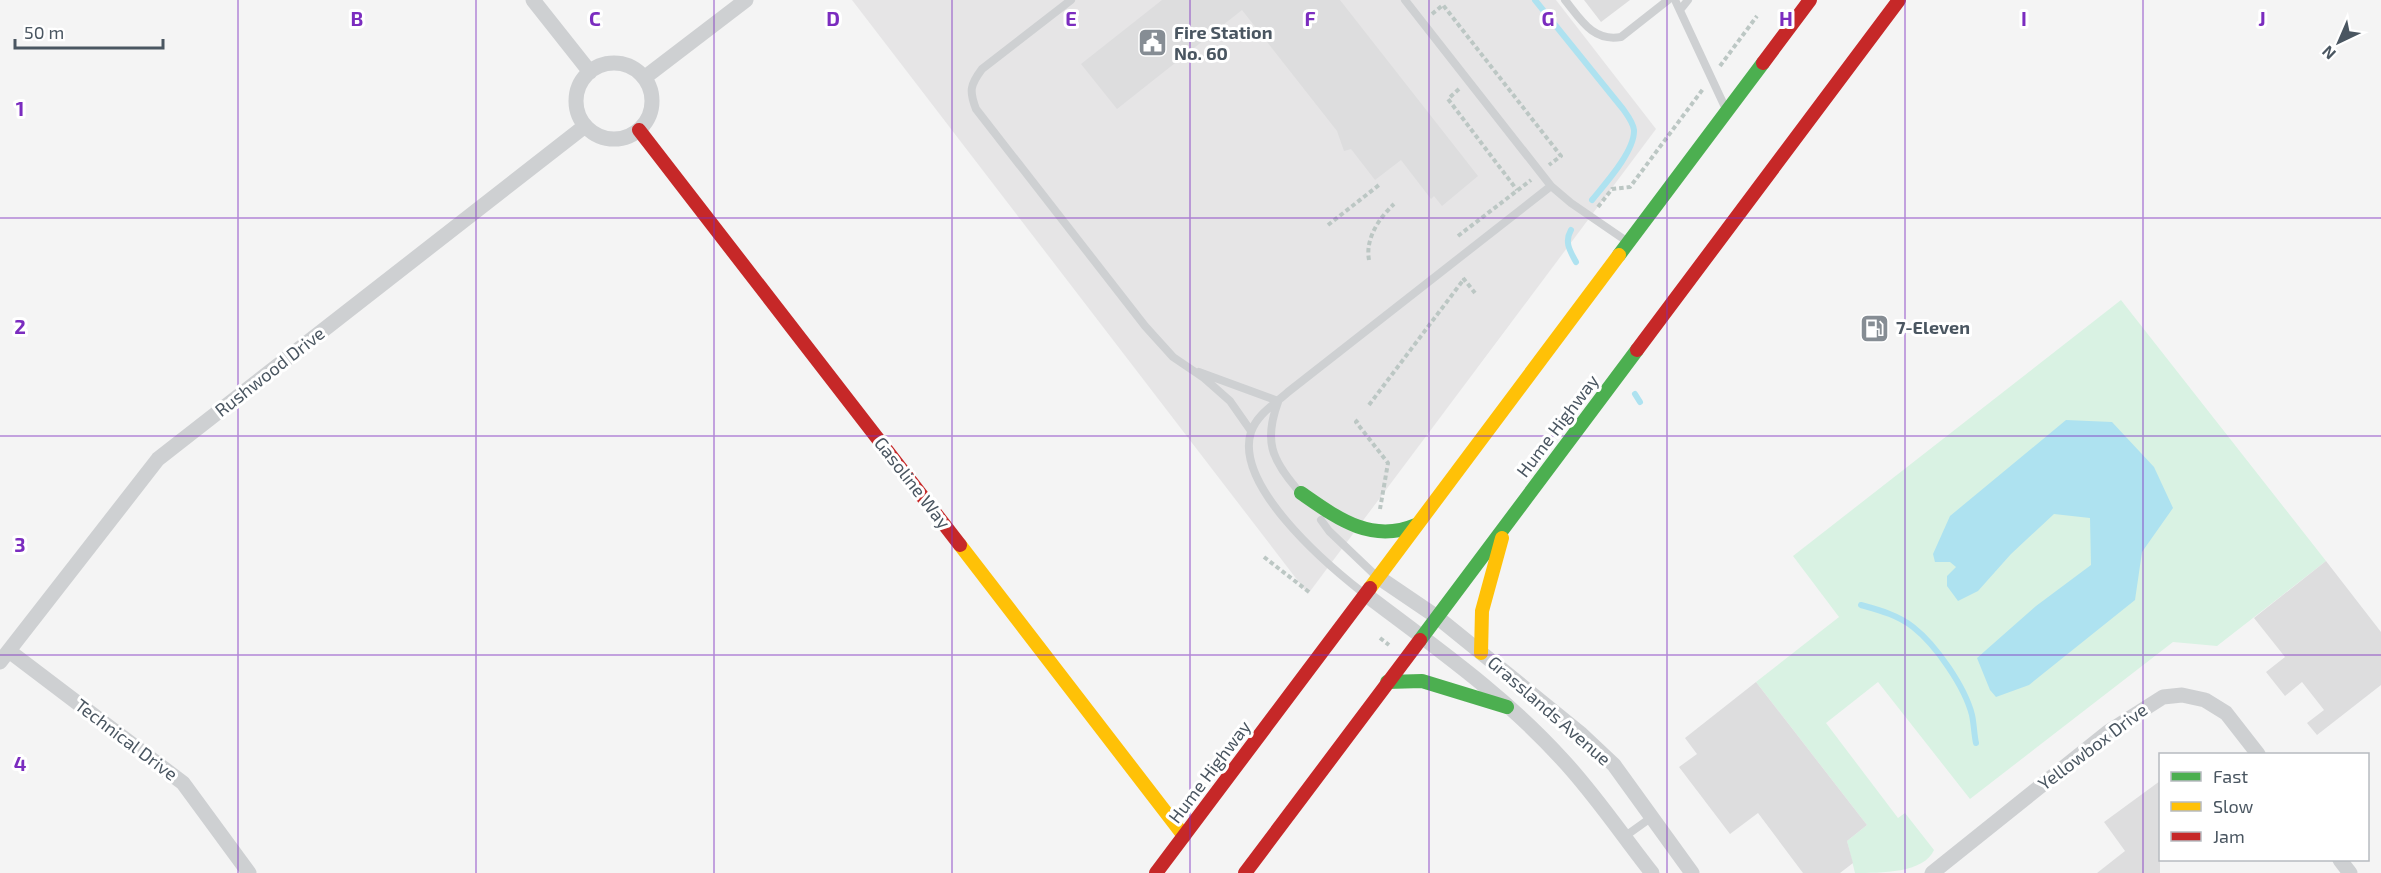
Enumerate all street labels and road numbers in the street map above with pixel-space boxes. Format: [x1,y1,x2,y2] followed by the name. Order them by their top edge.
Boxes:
[210,322,329,421] street label: Rushwood Drive
[1511,369,1603,481] street label: Hume Highway
[870,432,956,533] street label: Gasoline Way
[1484,651,1616,770] street label: Grasslands Avenue
[71,694,182,785] street label: Technical Drive
[2033,698,2151,794] street label: Yellowbox Drive
[1163,715,1255,827] street label: Hume Highway

